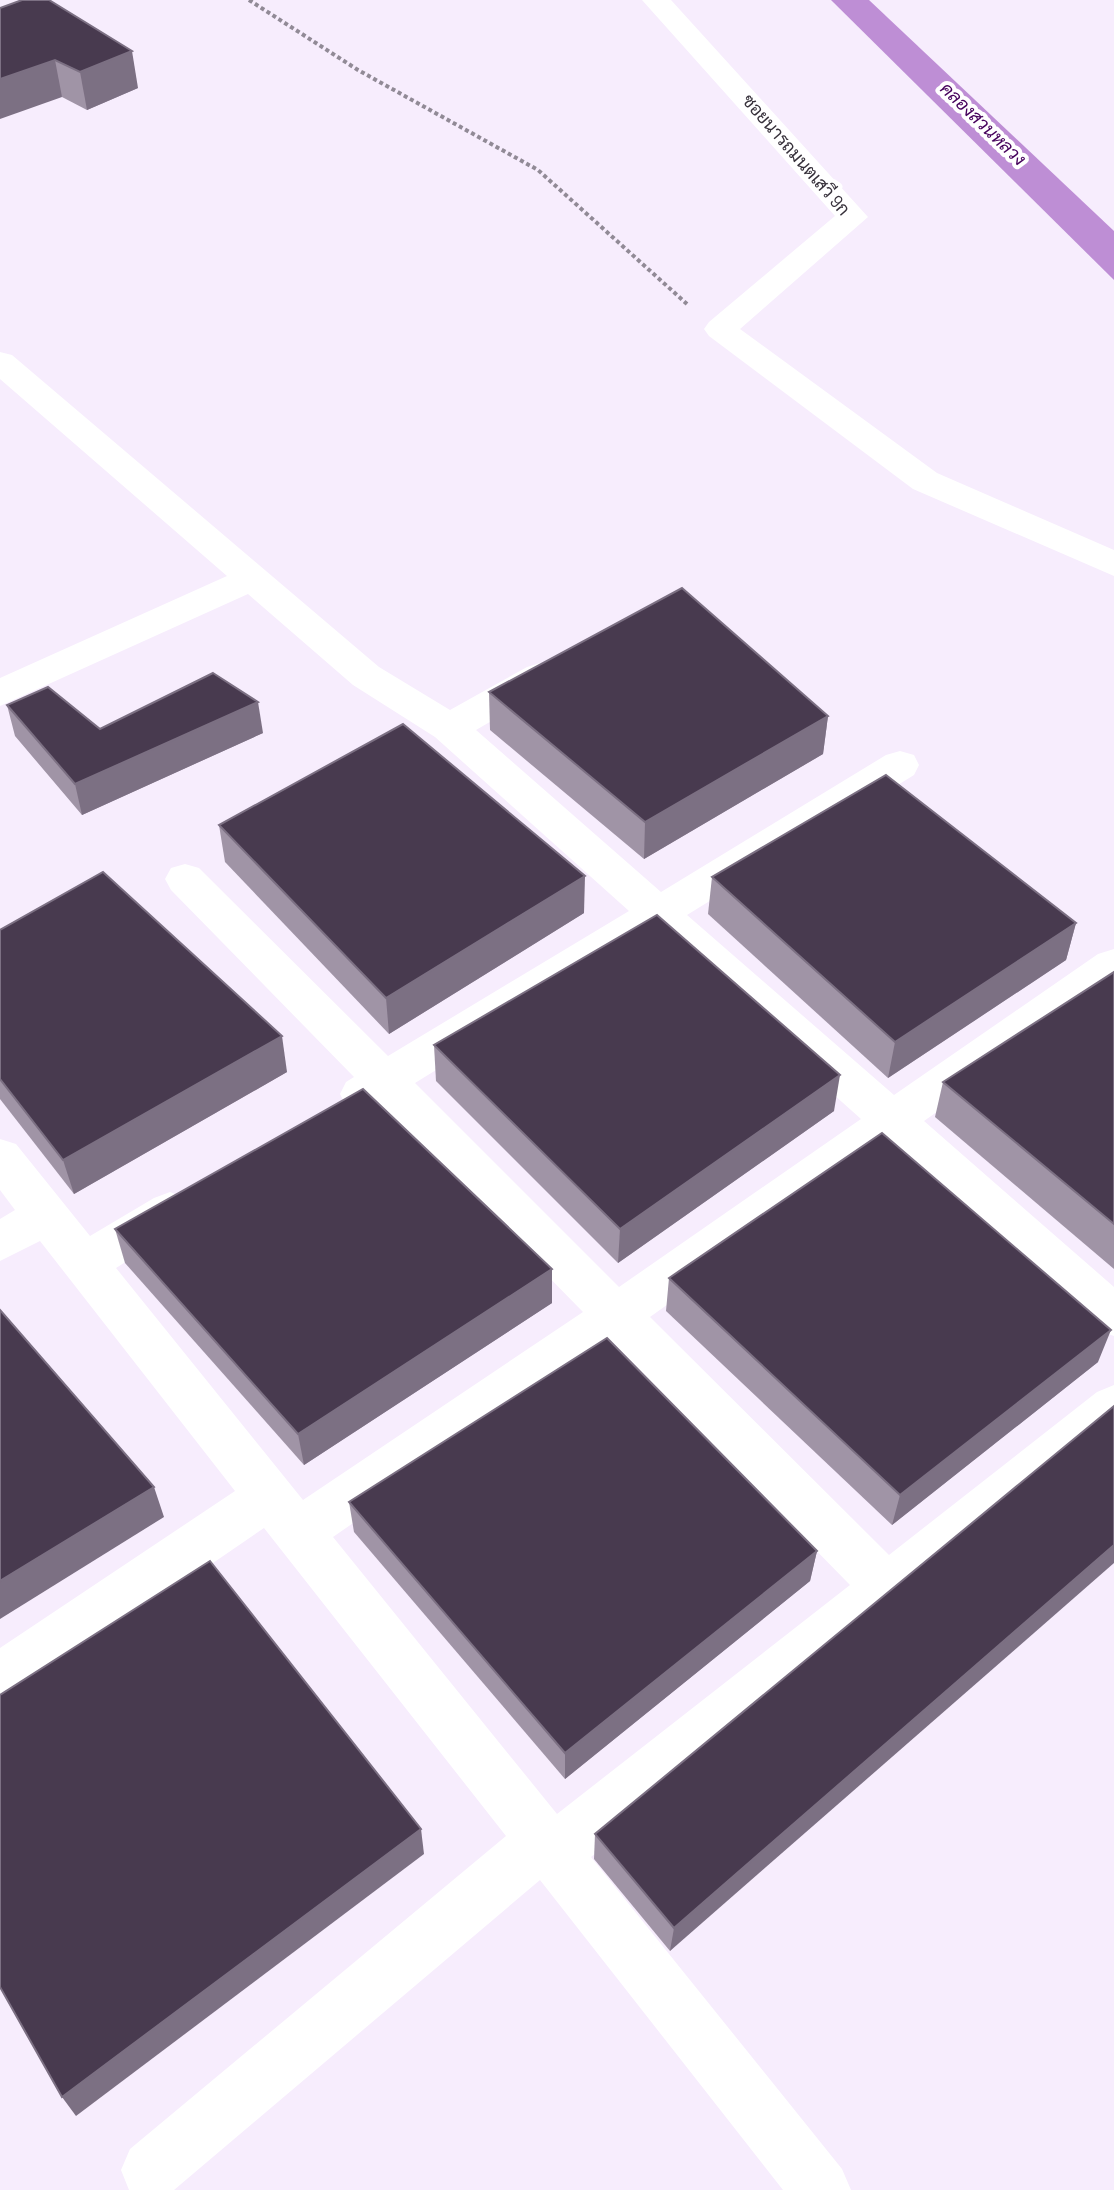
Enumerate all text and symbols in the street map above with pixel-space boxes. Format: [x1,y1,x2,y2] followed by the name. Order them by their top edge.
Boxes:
[936,77,1031,170] water label: คลองสวนหลวง
[738,89,856,219] street label: ซอยนารถมนตเสวี 9ก

